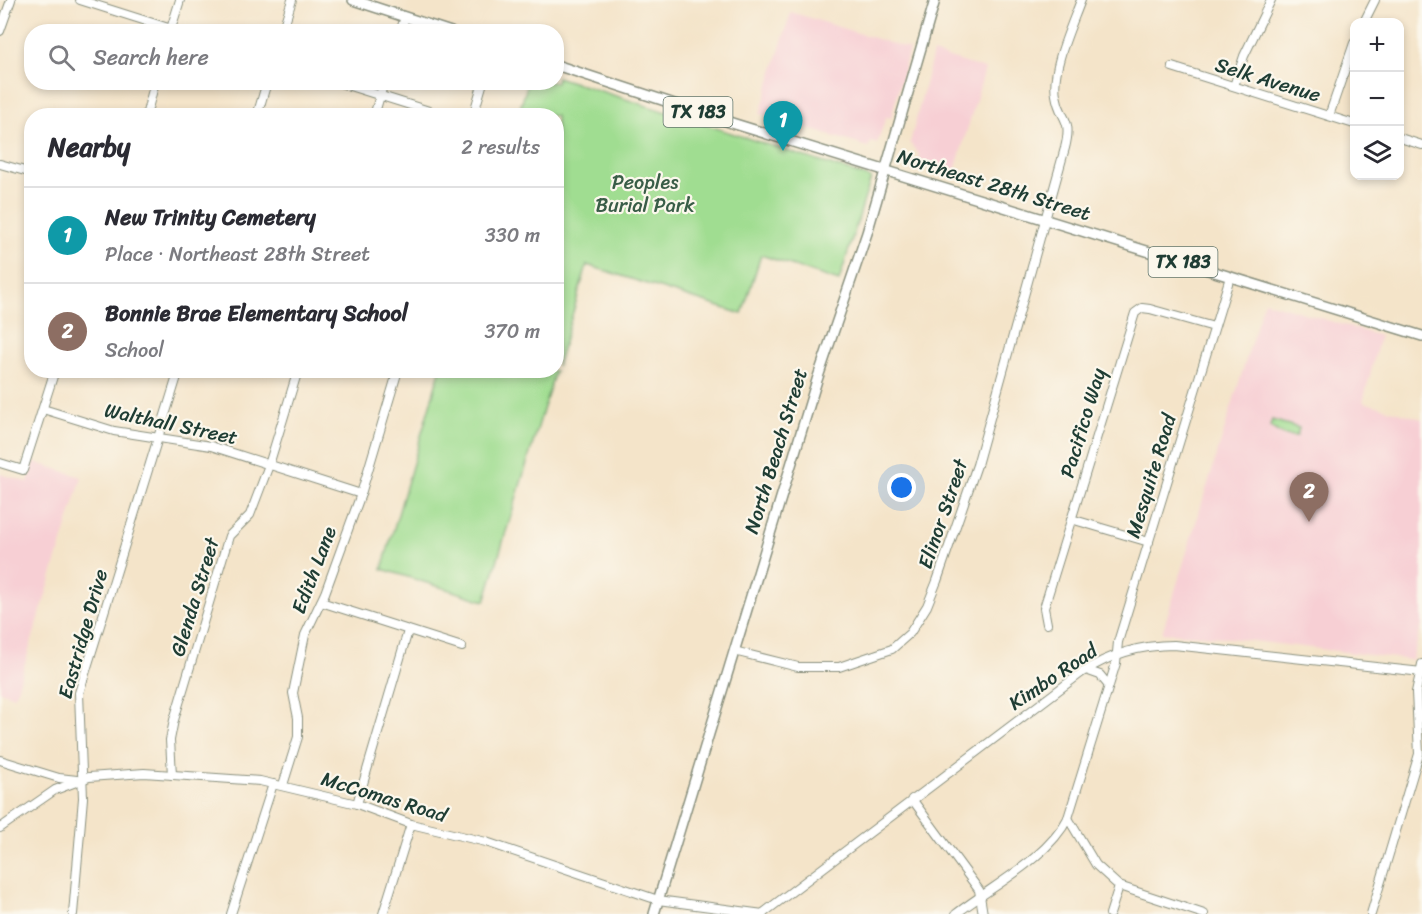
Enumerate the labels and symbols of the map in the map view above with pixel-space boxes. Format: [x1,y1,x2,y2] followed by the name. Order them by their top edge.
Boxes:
[1211,47,1325,113] street label: Selk Avenue
[664,97,732,127] road number: TX 183
[764,102,802,151] pin: 1
[893,139,1095,231] street label: Northeast 28th Street
[596,165,695,223] park label: Peoples Burial Park
[1148,247,1218,277] road number: TX 183
[1050,363,1117,482] street label: Pacifico Way
[734,364,818,538] street label: North Beach Street
[101,393,241,455] street label: Walthall Street
[1116,408,1187,542] street label: Mesquite Road
[908,453,978,574] street label: Elinor Street
[1290,472,1328,522] pin: 2
[887,473,916,502] your location
[281,521,347,619] street label: Edith Lane
[160,532,230,661] street label: Glenda Street
[48,565,118,703] street label: Eastridge Drive
[1001,633,1106,720] street label: Kimbo Road
[317,761,453,833] street label: McComas Road

